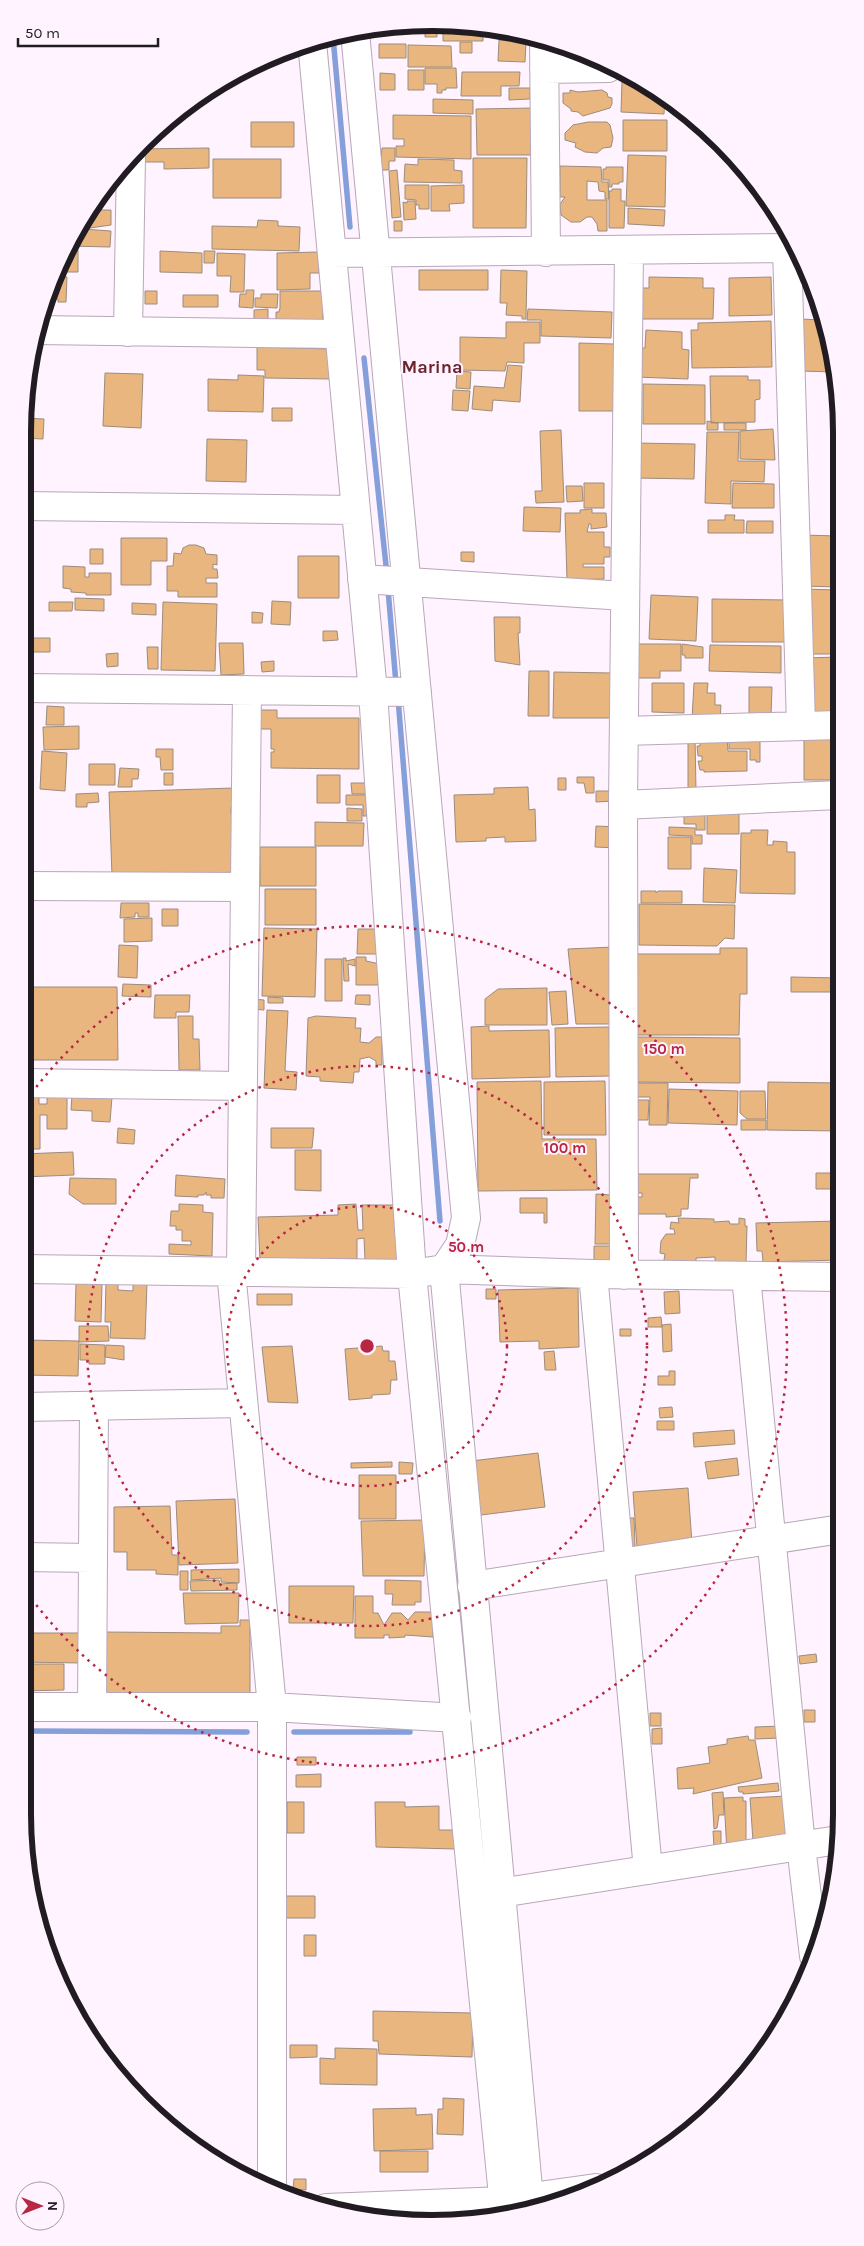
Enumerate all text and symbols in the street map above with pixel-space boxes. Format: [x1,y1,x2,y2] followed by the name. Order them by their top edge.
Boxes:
[18,15,158,47] scale bar
[25,24,60,42] text: 50 m
[402,356,463,378] district label: Marina
[643,1040,685,1058] text: 150 m
[544,1139,586,1157] text: 100 m
[448,1238,484,1256] text: 50 m
[358,1337,376,1355] centre of rings
[15,2181,65,2231] north arrow
[44,2201,61,2211] text: N

